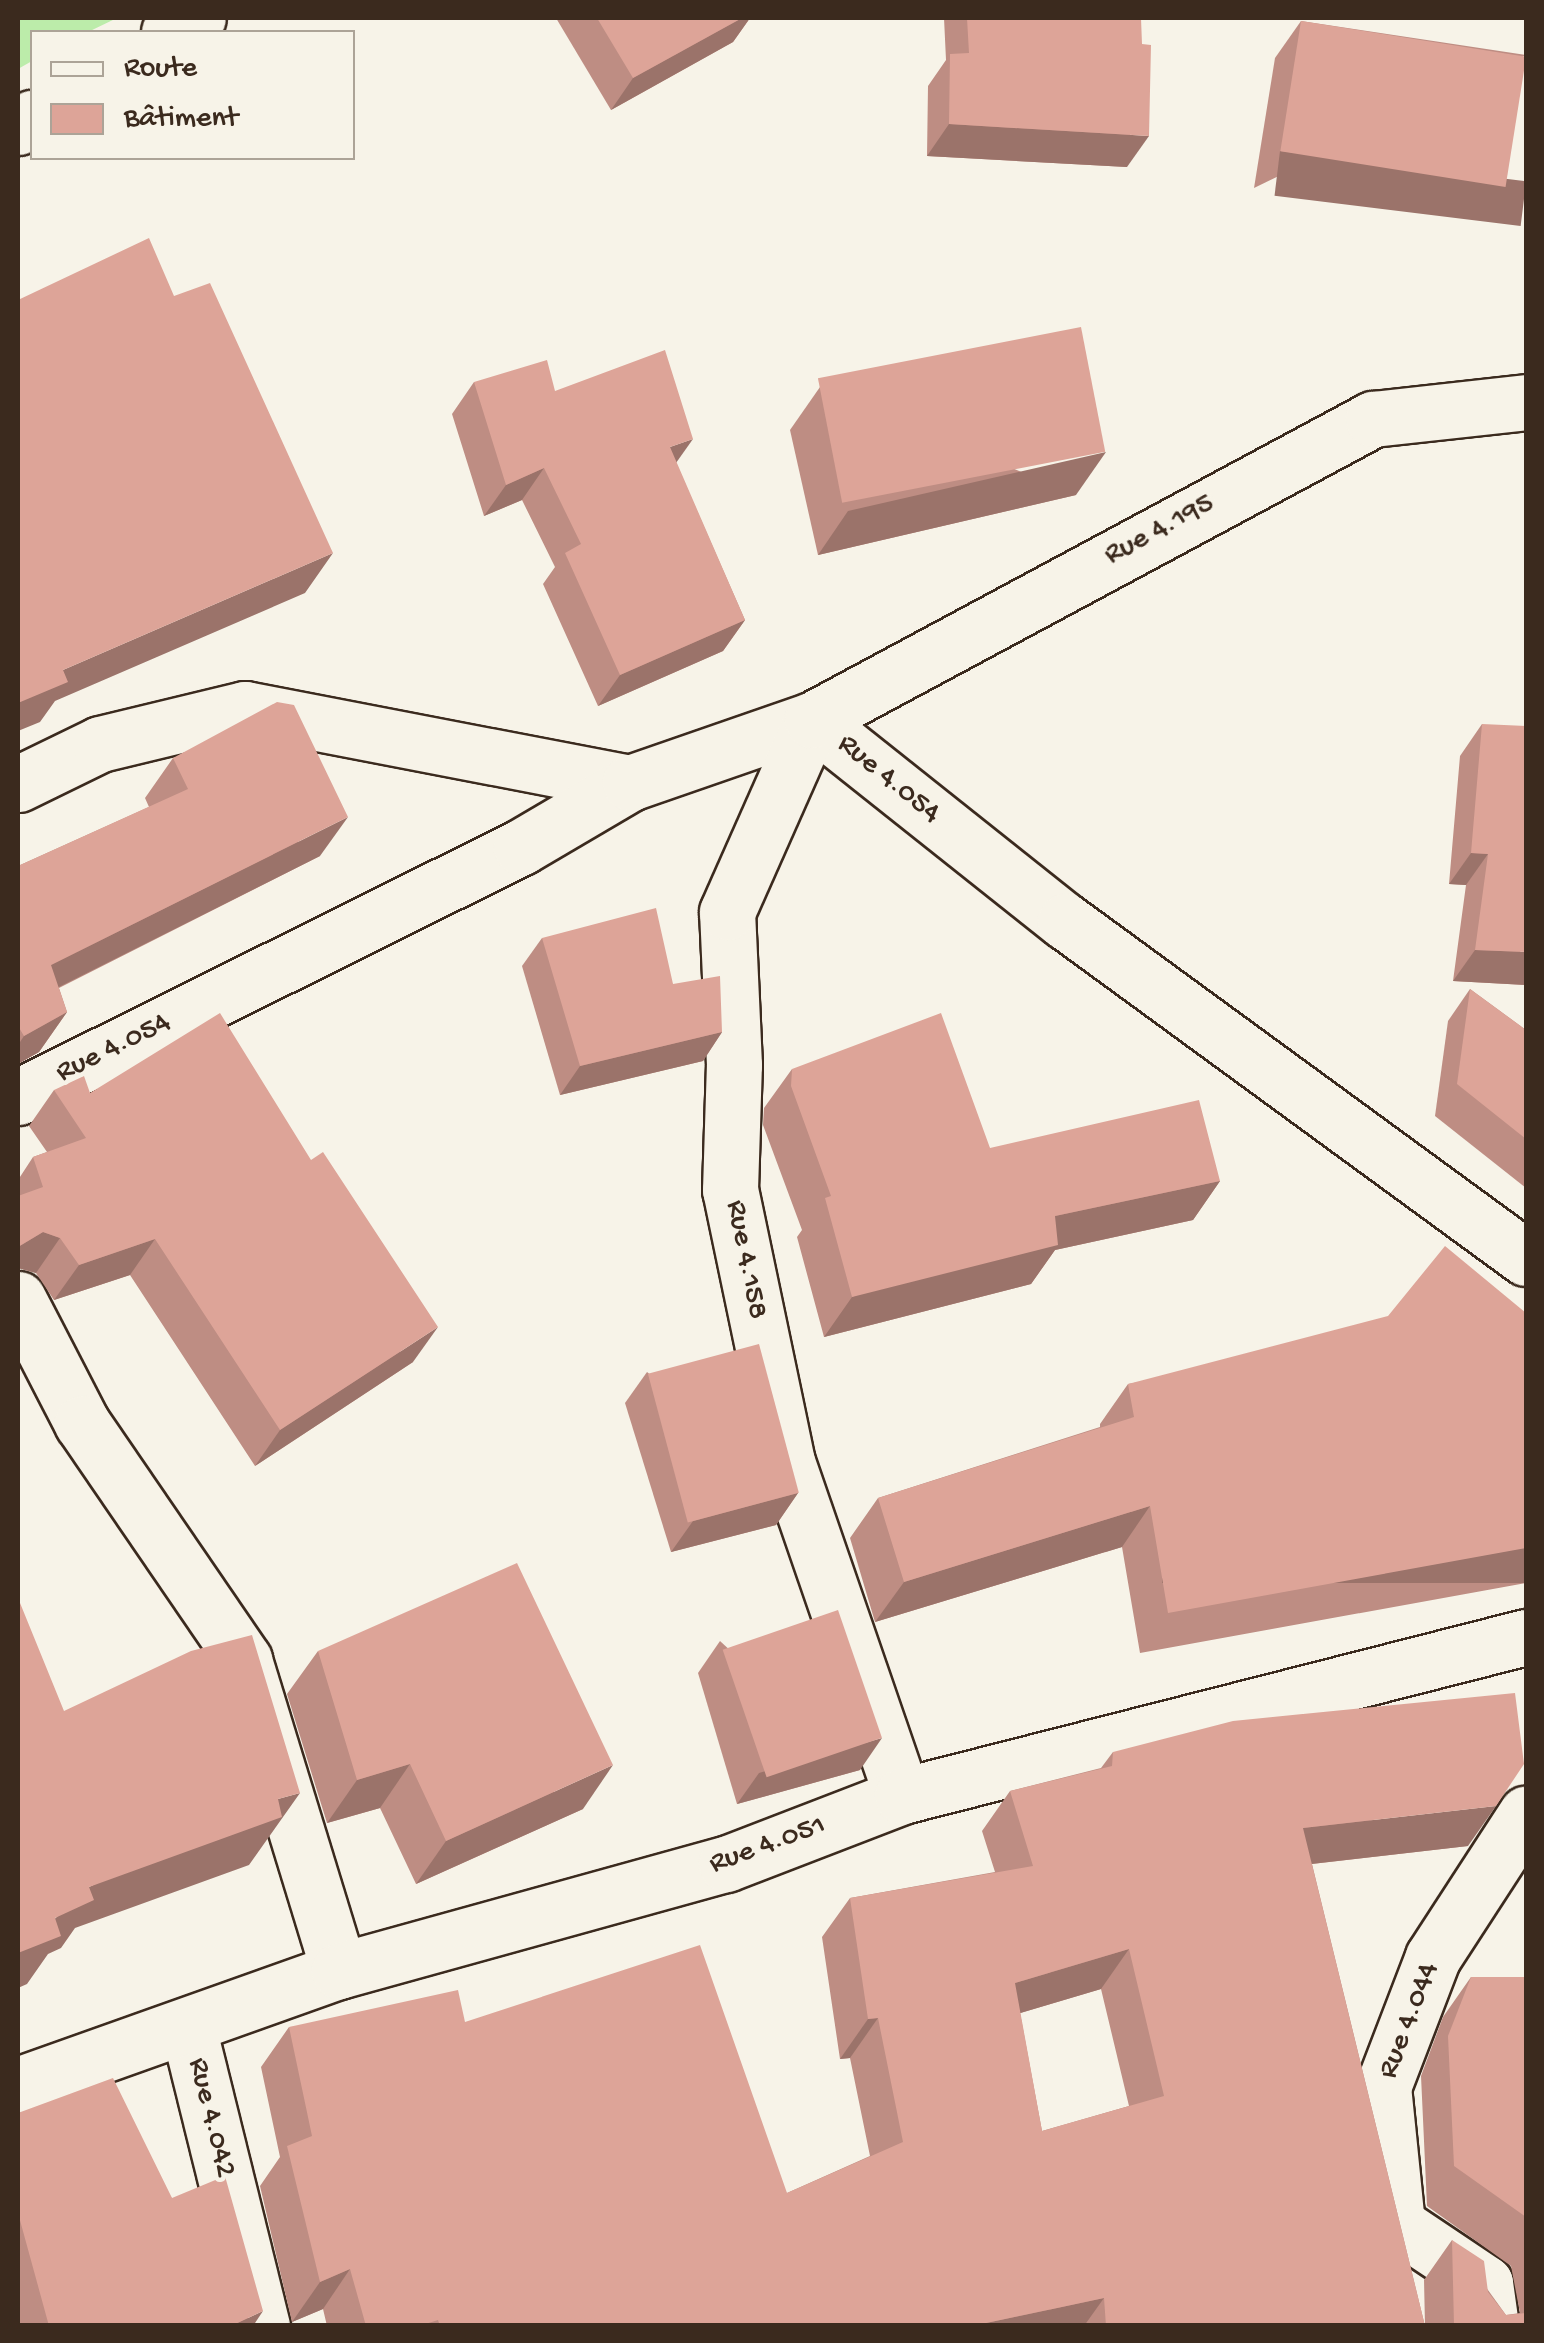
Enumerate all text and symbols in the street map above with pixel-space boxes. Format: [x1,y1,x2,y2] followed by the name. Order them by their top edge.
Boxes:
[30,30,355,160] legend
[124,52,197,87] text: Route
[124,102,238,137] text: Bâtiment
[1099,487,1221,575] street label: Rue 4.195
[829,727,947,833] street label: Rue 4.054
[51,1006,177,1092] street label: Rue 4.054
[716,1198,774,1322] street label: Rue 4.158
[705,1808,831,1884] street label: Rue 4.051
[1371,1958,1449,2084] street label: Rue 4.044
[178,2054,242,2182] street label: Rue 4.042

